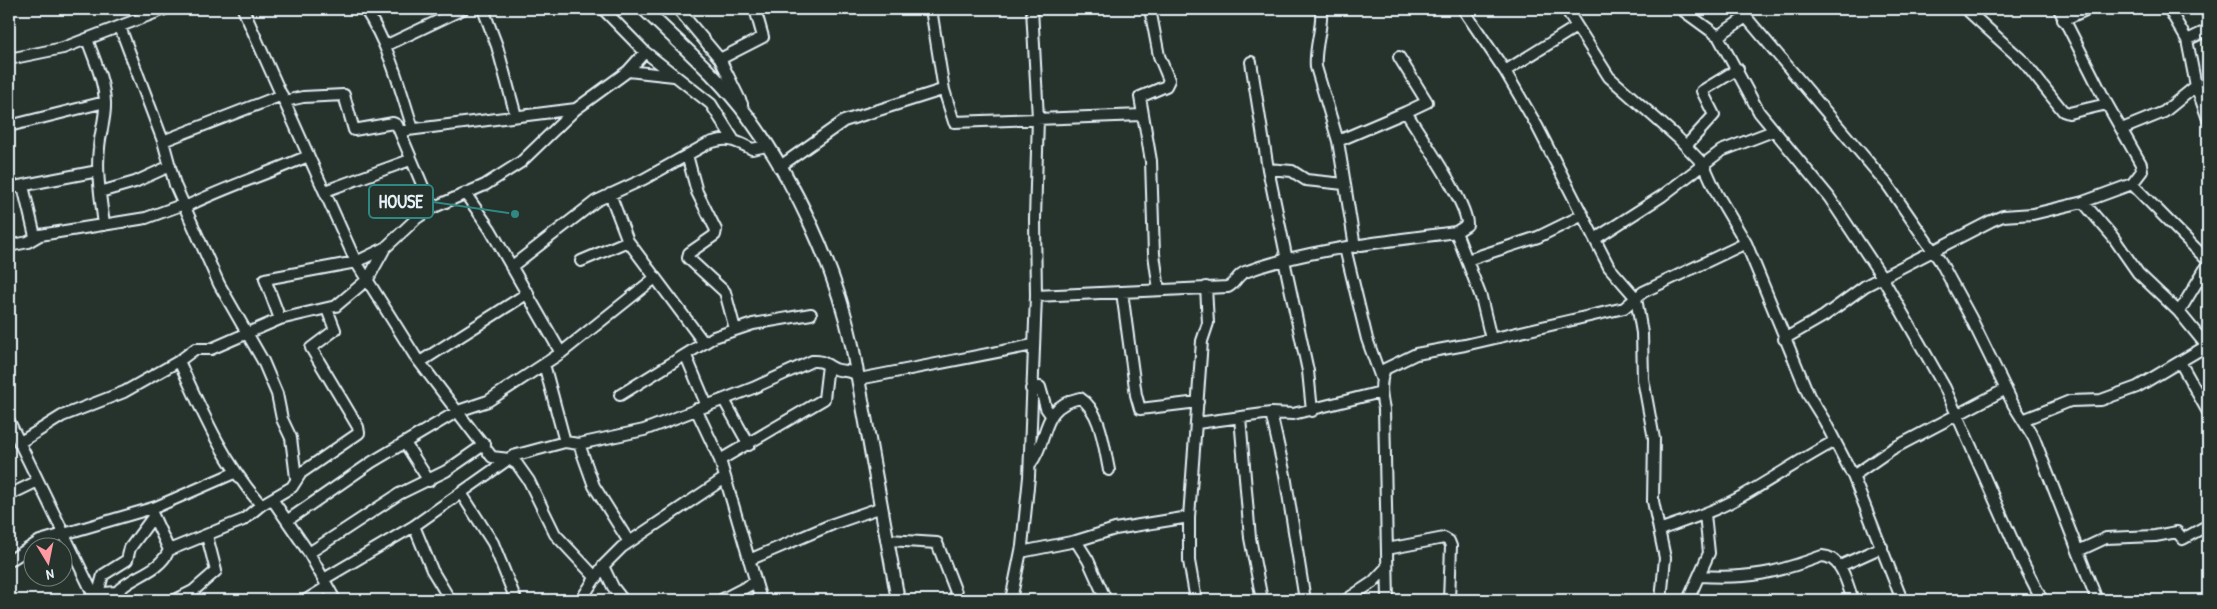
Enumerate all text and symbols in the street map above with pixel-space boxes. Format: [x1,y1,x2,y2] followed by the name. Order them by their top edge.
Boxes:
[369,185,433,218] callout: HOUSE
[379,189,424,214] text: HOUSE
[22,536,72,586] north arrow
[44,565,56,585] text: N

